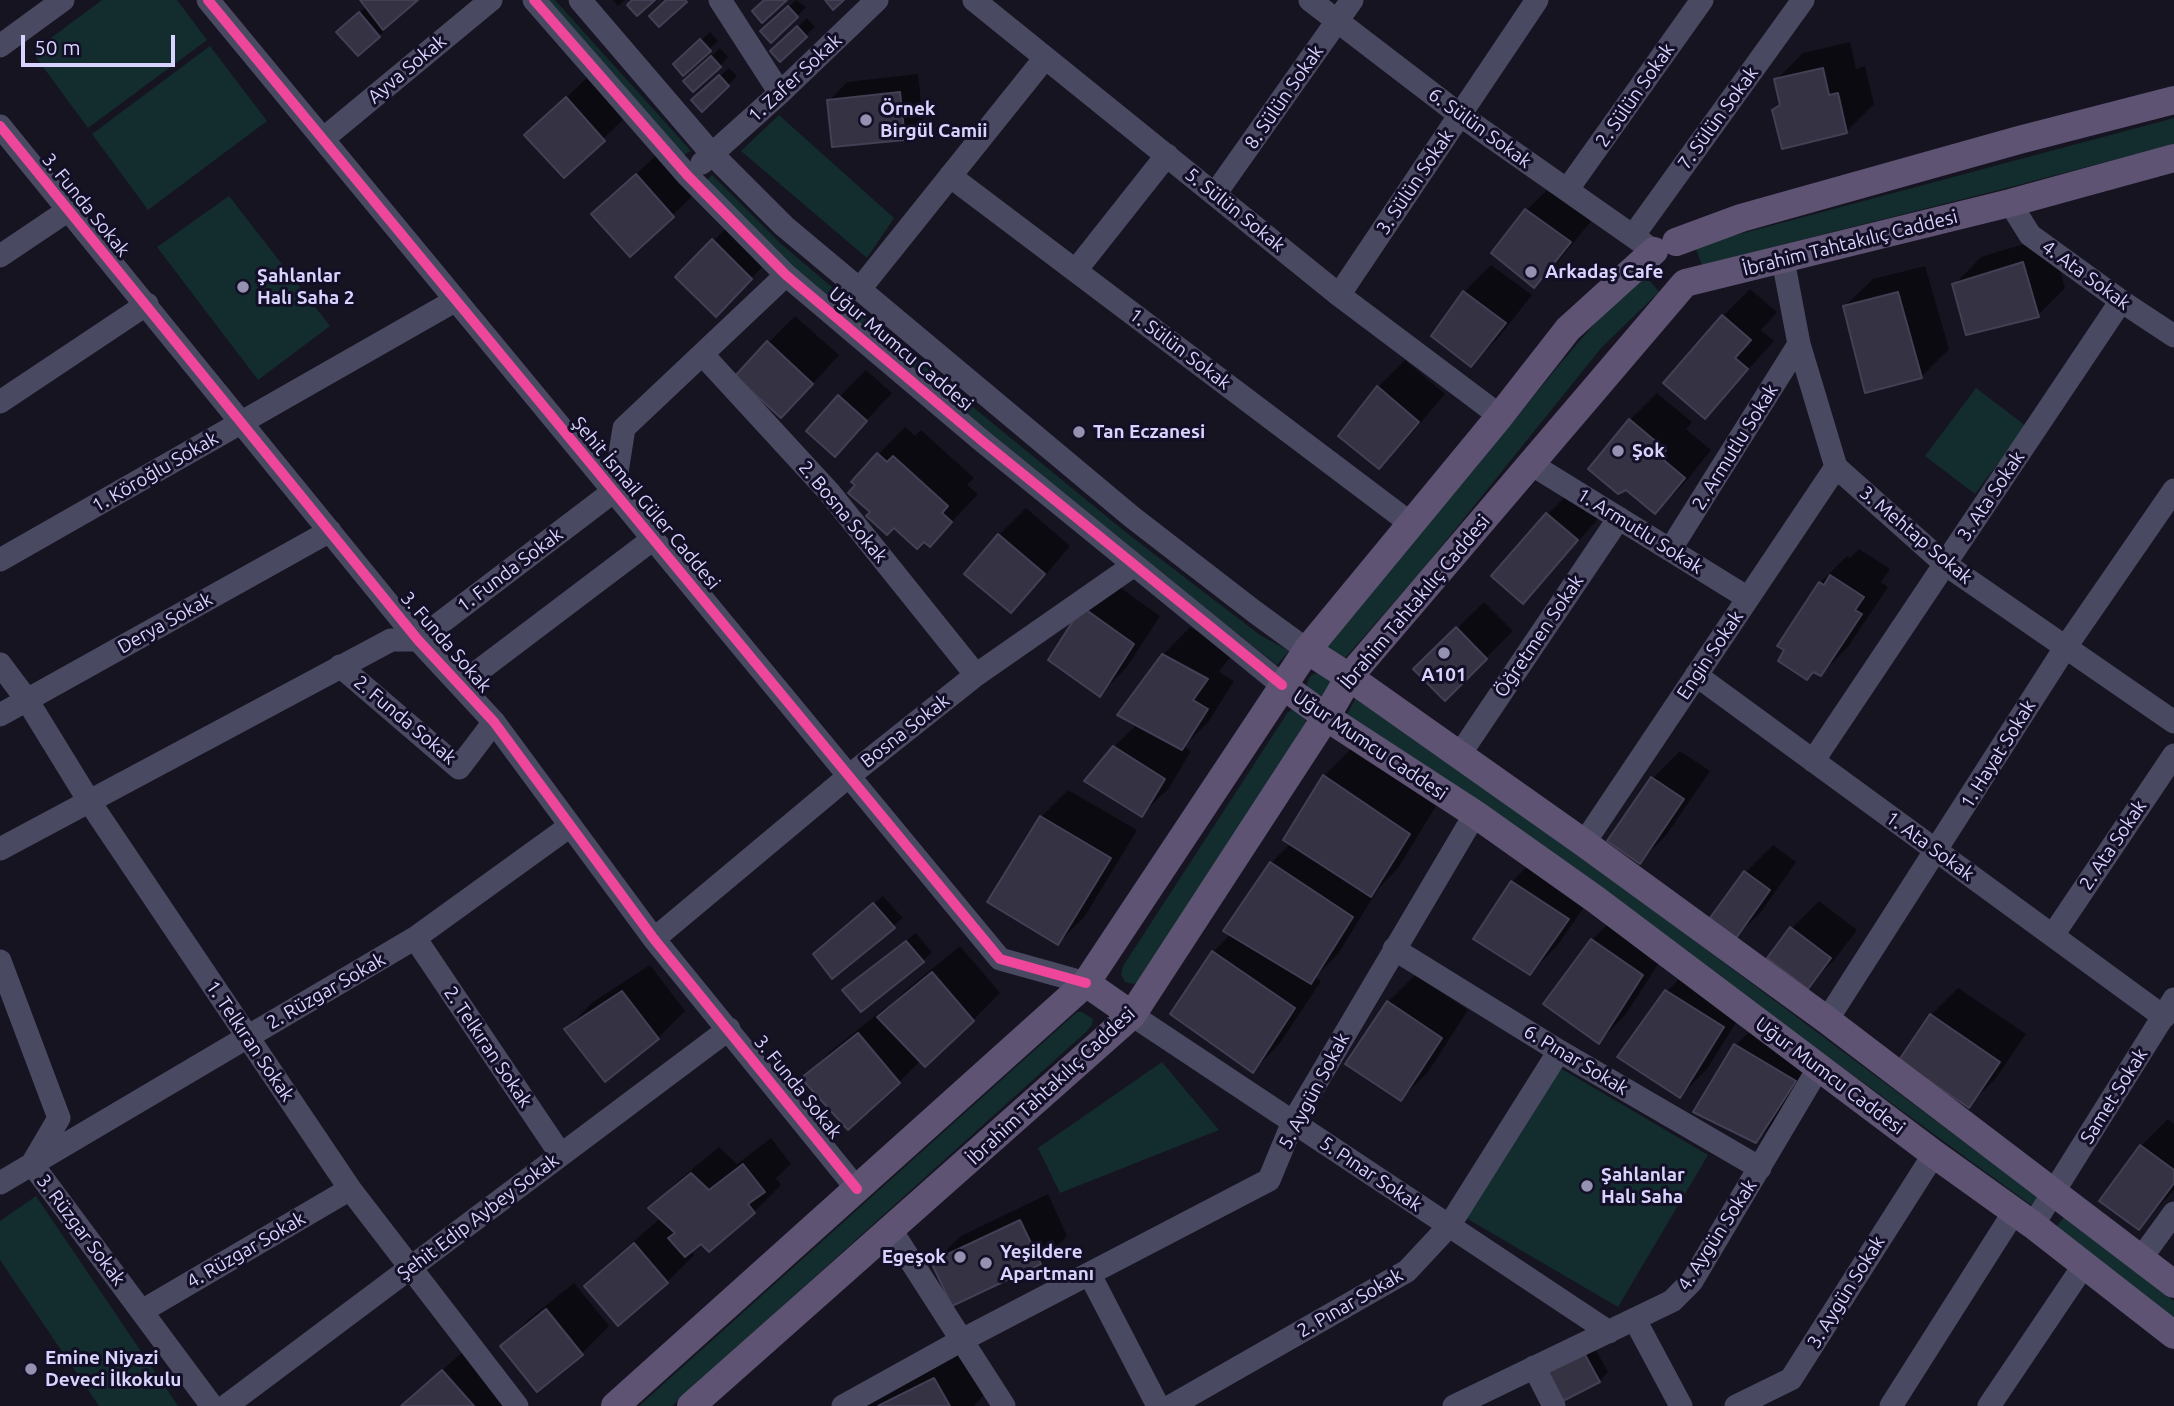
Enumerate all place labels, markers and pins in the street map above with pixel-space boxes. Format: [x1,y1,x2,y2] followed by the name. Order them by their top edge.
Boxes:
[880,98,988,142] place label: Örnek Birgül Camii
[858,112,874,128] marker: Örnek Birgül Camii
[1545,261,1663,283] place label: Arkadaş Cafe
[1523,264,1539,280] marker: Arkadaş Cafe
[257,265,355,309] place label: Şahlanlar Halı Saha 2
[235,279,251,295] marker: Şahlanlar Halı Saha 2
[1093,421,1205,443] place label: Tan Eczanesi
[1071,424,1087,440] marker: Tan Eczanesi
[1632,440,1665,462] place label: Şok
[1610,443,1626,459] marker: Şok
[1436,645,1452,661] marker: A101
[1421,664,1467,686] place label: A101
[1601,1164,1685,1208] place label: Şahlanlar Halı Saha
[1579,1178,1595,1194] marker: Şahlanlar Halı Saha
[1000,1241,1094,1285] place label: Yeşildere Apartmanı
[882,1246,946,1268] place label: Egeşok
[952,1249,968,1265] marker: Egeşok
[978,1255,994,1271] marker: Yeşildere Apartmanı
[45,1347,181,1391] place label: Emine Niyazi Deveci İlkokulu
[23,1361,39,1377] marker: Emine Niyazi Deveci İlkokulu

